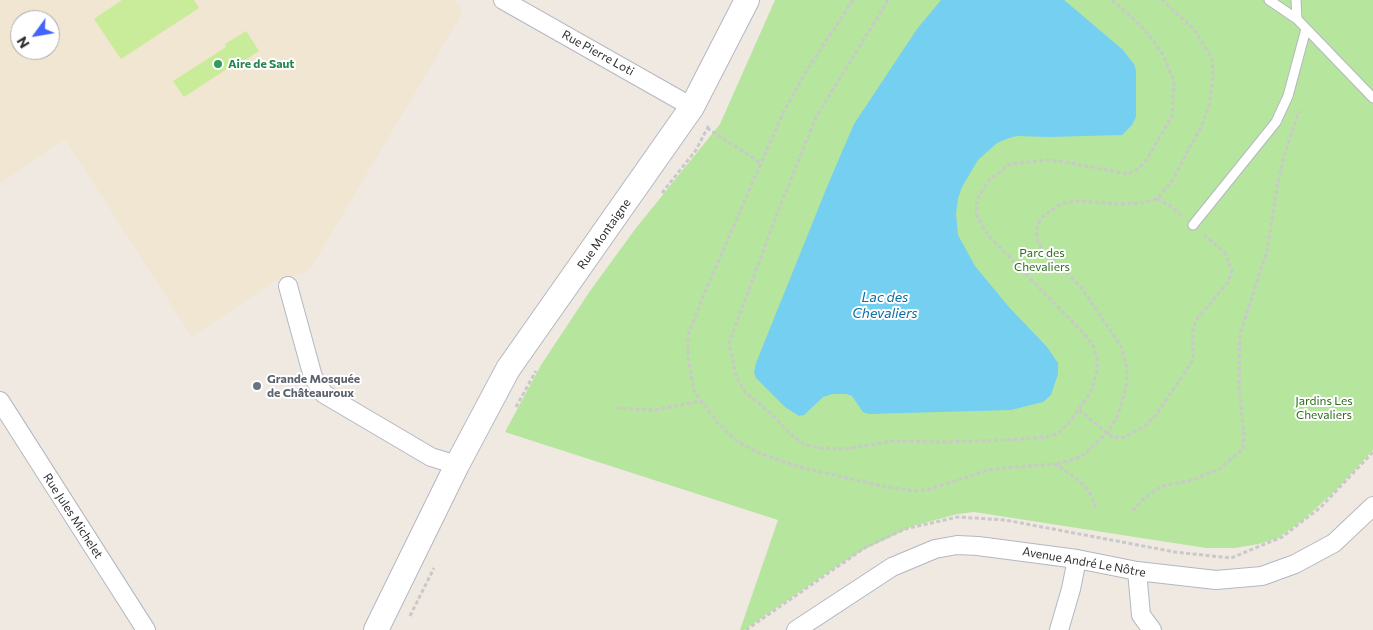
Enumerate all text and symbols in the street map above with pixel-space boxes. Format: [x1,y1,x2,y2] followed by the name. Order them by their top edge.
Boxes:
[10,10,60,60] north arrow
[559,27,637,79] street label: Rue Pierre Loti
[13,34,33,52] text: N
[228,57,294,71] place label: Aire de Saut
[212,58,224,70] marker: Aire de Saut
[574,196,634,272] street label: Rue Montaigne
[1014,246,1070,274] park label: Parc des Chevaliers
[852,289,918,322] water label: Lac des Chevaliers
[267,372,360,400] place label: Grande Mosquée de Châteauroux
[251,380,263,392] marker: Grande Mosquée de Châteauroux
[1295,394,1353,422] park label: Jardins Les Chevaliers
[40,471,106,561] street label: Rue Jules Michelet
[1021,544,1147,580] street label: Avenue André Le Nôtre

